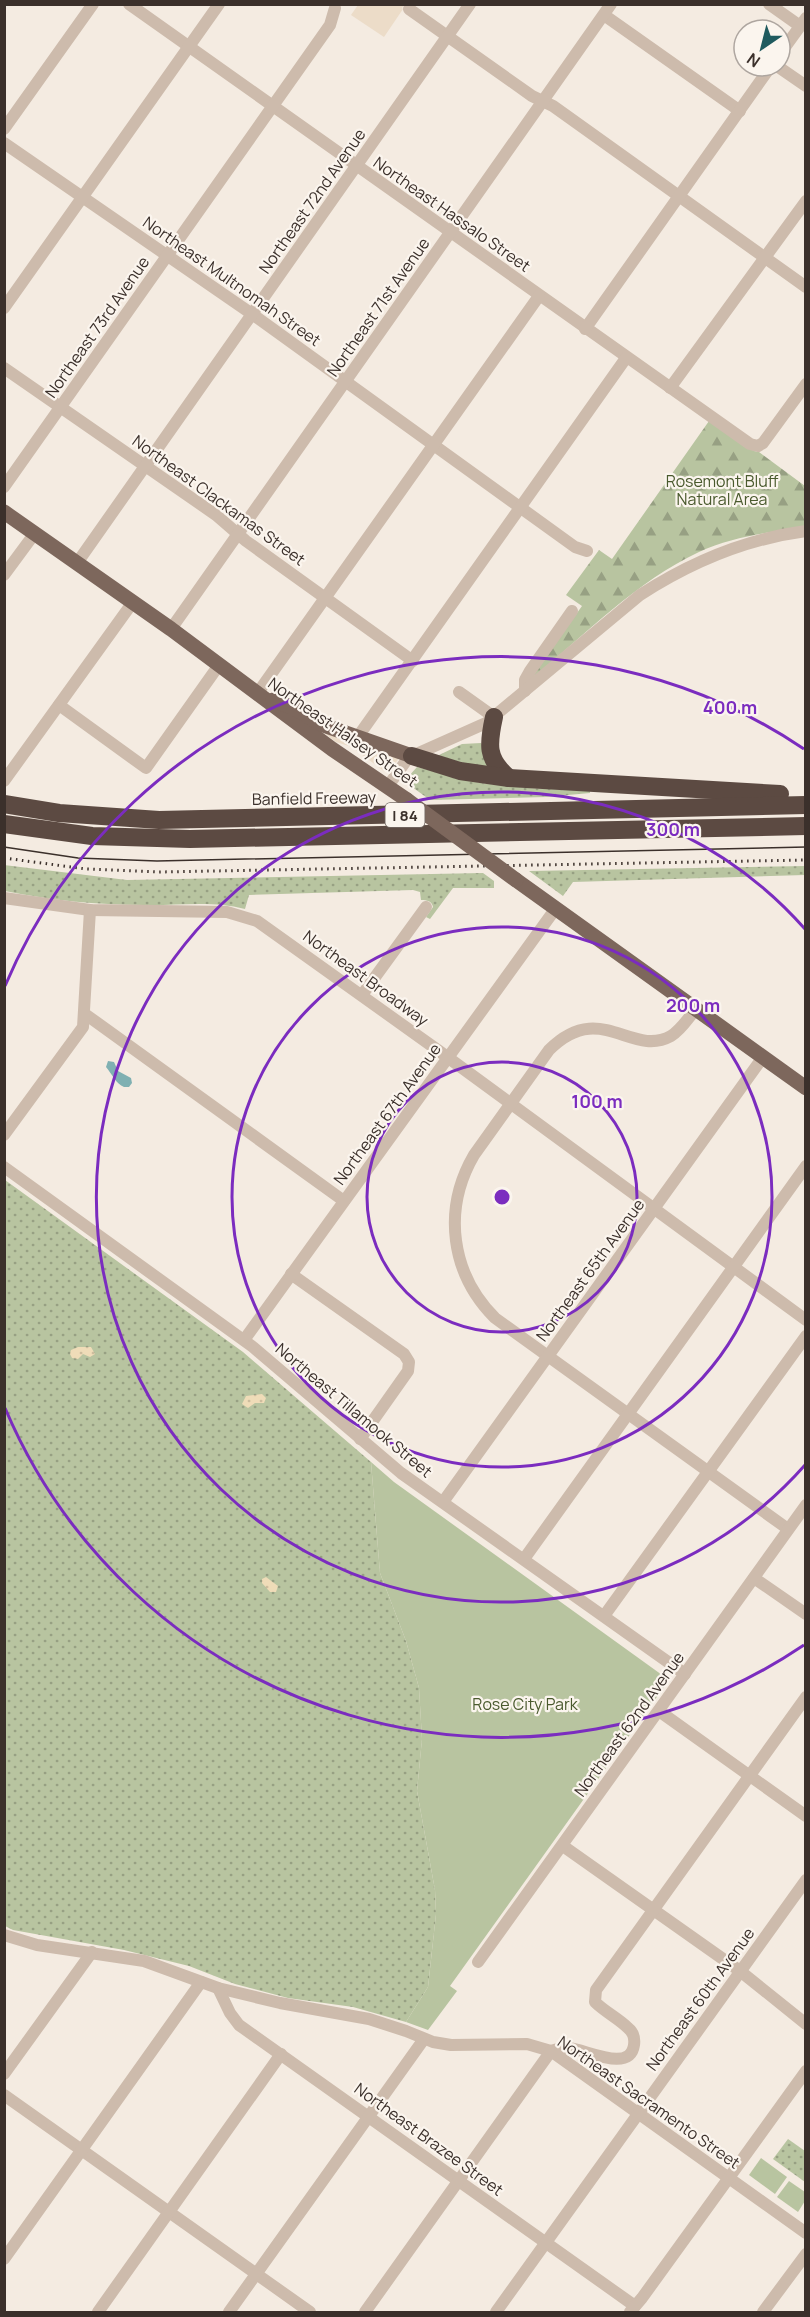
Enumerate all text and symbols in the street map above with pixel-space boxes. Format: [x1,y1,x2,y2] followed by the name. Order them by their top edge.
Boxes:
[732,18,792,78] north arrow
[742,48,764,73] text: N
[254,124,370,278] street label: Northeast 72nd Avenue
[369,151,535,277] street label: Northeast Hassalo Street
[139,211,325,351] street label: Northeast Multnomah Street
[322,233,434,381] street label: Northeast 71st Avenue
[40,252,154,402] street label: Northeast 73rd Avenue
[128,430,310,570] street label: Northeast Clackamas Street
[666,470,779,510] park label: Rosemont Bluff Natural Area
[264,672,422,792] street label: Northeast Halsey Street
[703,695,757,719] text: 400 m
[252,786,377,810] street label: Banfield Freeway
[386,803,424,827] road number: I 84
[646,817,700,841] text: 300 m
[299,925,434,1031] street label: Northeast Broadway
[666,993,720,1017] text: 200 m
[328,1039,446,1189] street label: Northeast 67th Avenue
[571,1089,623,1113] text: 100 m
[492,1187,512,1207] centre of rings
[531,1194,649,1346] street label: Northeast 65th Avenue
[271,1338,437,1482] street label: Northeast Tillamook Street
[569,1647,689,1801] street label: Northeast 62nd Avenue
[472,1693,579,1715] park label: Rose City Park
[641,1923,759,2075] street label: Northeast 60th Avenue
[553,2030,745,2174] street label: Northeast Sacramento Street
[350,2077,508,2201] street label: Northeast Brazee Street

